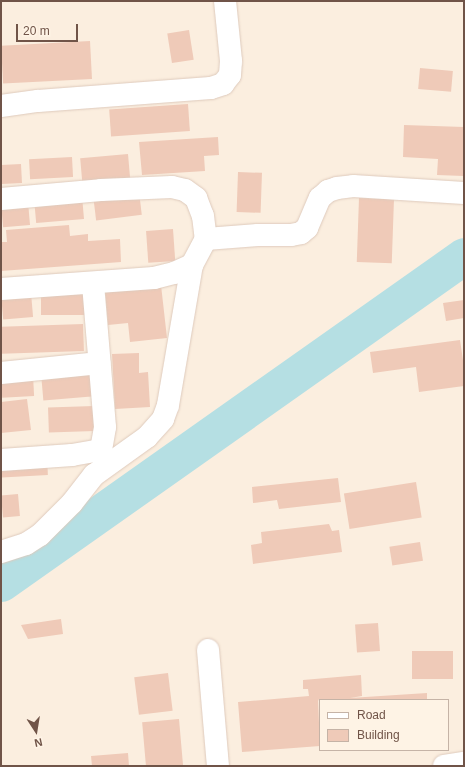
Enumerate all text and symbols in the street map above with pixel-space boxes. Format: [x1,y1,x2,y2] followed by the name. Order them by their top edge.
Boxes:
[18,16,80,42] scale bar
[23,24,50,38] text: 20 m
[319,699,449,751] legend
[357,708,386,722] text: Road
[16,711,56,751] north arrow
[357,728,400,742] text: Building
[33,736,44,749] text: N

